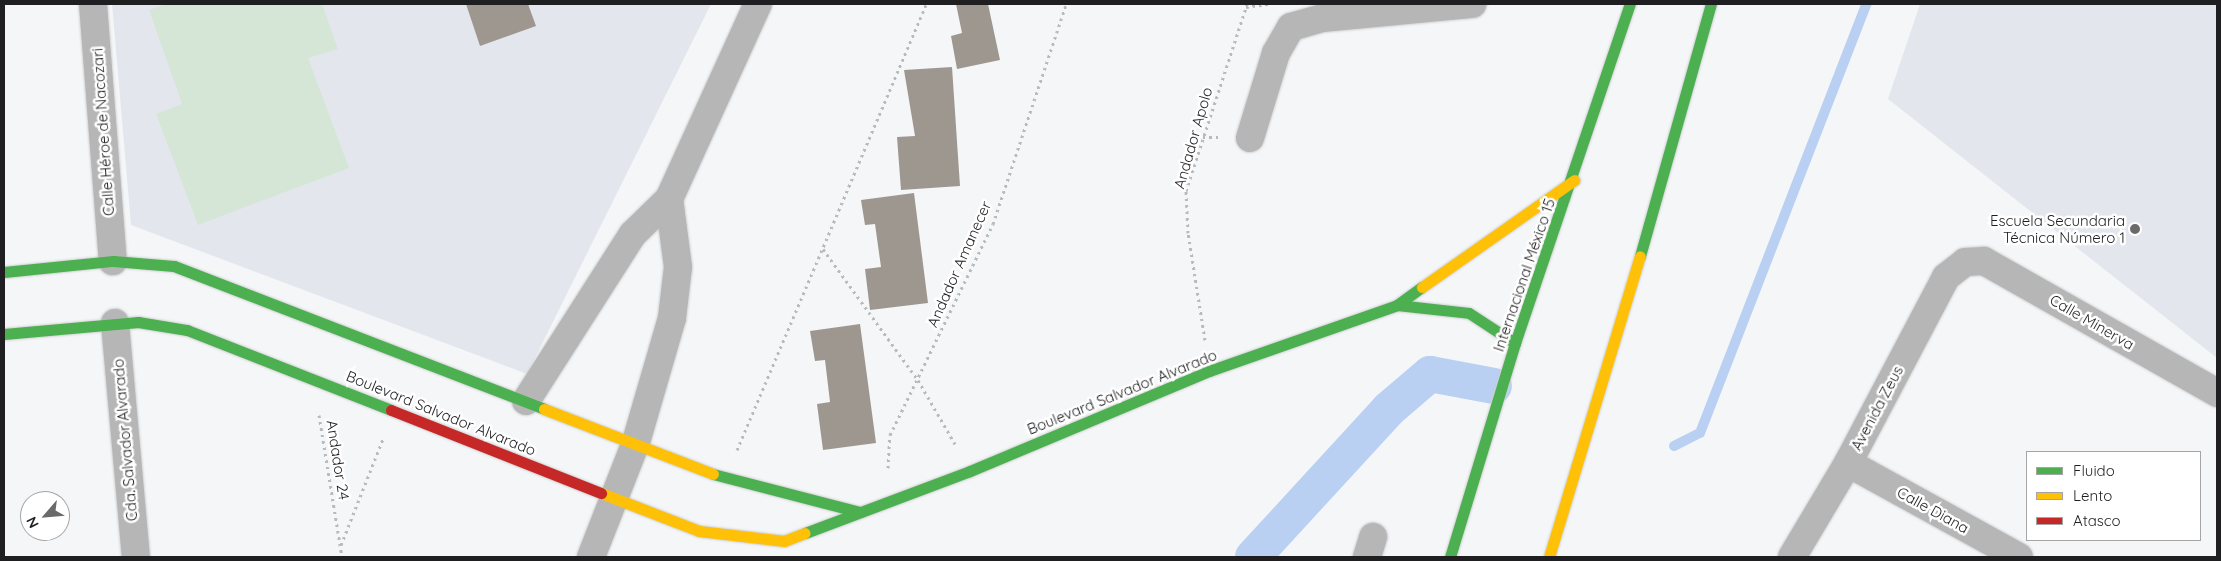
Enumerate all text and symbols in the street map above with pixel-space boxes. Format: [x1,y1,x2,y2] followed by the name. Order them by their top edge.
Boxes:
[88,47,118,217] street label: Calle Héroe de Nacozari
[1170,85,1216,191] street label: Andador Apolo
[1489,196,1559,354] street label: Internacional México 15
[923,198,995,330] street label: Andador Amanecer
[1990,211,2125,246] place label: Escuela Secundaria Técnica Número 1
[2129,223,2141,235] marker: Escuela Secundaria Técnica Número 1
[2047,291,2137,353] street label: Calle Minerva
[1025,346,1219,438] street label: Boulevard Salvador Alvarado
[109,358,141,522] street label: Cda. Salvador Alvarado
[1847,363,1907,453] street label: Avenida Zeus
[344,367,538,459] street label: Boulevard Salvador Alvarado
[323,419,353,501] street label: Andador 24
[2026,451,2201,541] legend
[2073,461,2115,480] text: Fluido
[1894,483,1972,537] street label: Calle Diana
[2073,486,2112,505] text: Lento
[20,491,70,541] north arrow
[2073,511,2121,530] text: Atasco
[22,514,43,531] text: N

